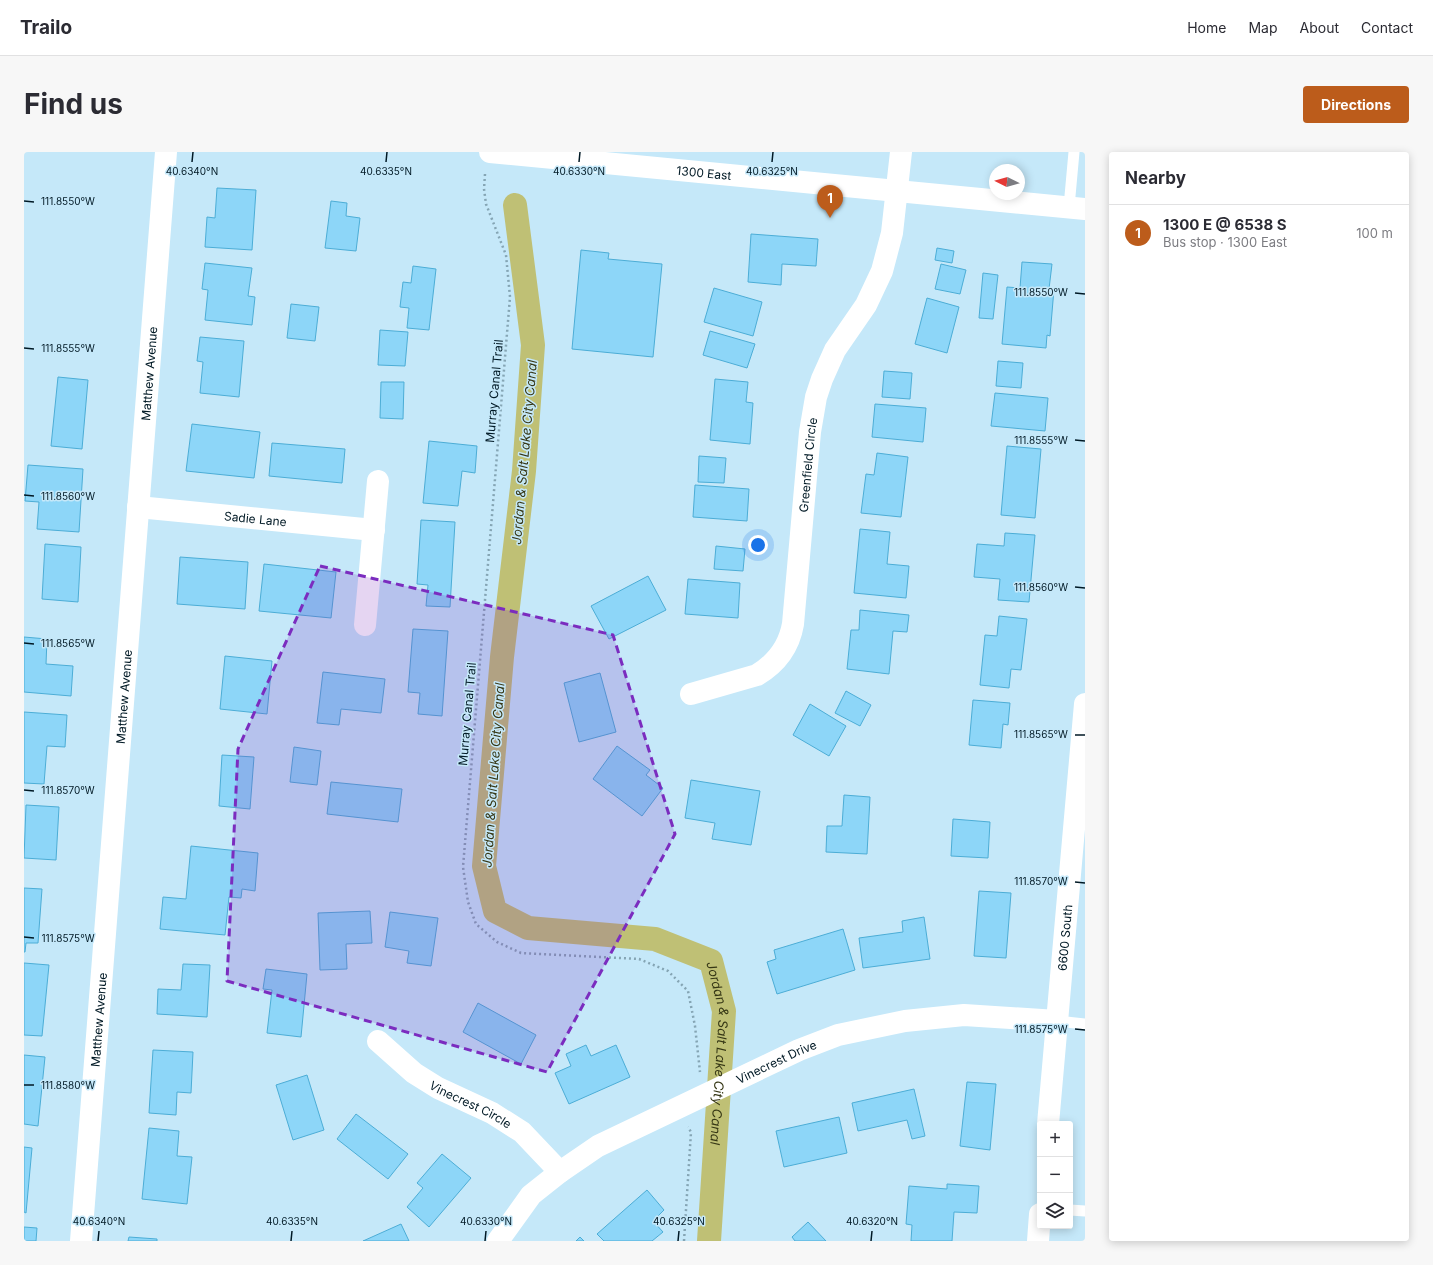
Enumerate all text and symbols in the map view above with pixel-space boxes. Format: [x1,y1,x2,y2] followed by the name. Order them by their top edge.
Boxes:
[20,16,72,39] text: Trailo
[1187,19,1226,36] text: Home
[1248,19,1278,36] text: Map
[1300,19,1339,36] text: About
[1361,19,1413,36] text: Contact
[1303,86,1409,123] button: Directions
[24,87,123,121] text: Find us
[676,162,732,183] street label: 1300 East
[989,164,1025,200] north arrow
[166,165,218,177] text: 40.6340°N
[360,165,412,177] text: 40.6335°N
[553,165,605,177] text: 40.6330°N
[746,165,798,177] text: 40.6325°N
[1125,168,1186,188] text: Nearby
[817,185,843,218] pin: 1
[41,195,95,207] text: 111.8550°W
[1163,215,1287,234] text: 1300 E @ 6538 S
[1135,225,1141,241] text: 1
[1356,225,1393,241] text: 100 m
[1163,234,1287,250] text: Bus stop · 1300 East
[1014,286,1068,298] text: 111.8550°W
[138,326,160,421] street label: Matthew Avenue
[482,339,506,443] street label: Murray Canal Trail
[41,342,95,354] text: 111.8555°W
[508,358,540,545] water label: Jordan & Salt Lake City Canal
[795,416,820,513] street label: Greenfield Circle
[1014,434,1068,446] text: 111.8555°W
[41,490,95,502] text: 111.8560°W
[223,508,287,529] street label: Sadie Lane
[748,535,768,555] your location
[1014,581,1068,593] text: 111.8560°W
[41,637,95,649] text: 111.8565°W
[112,649,135,744] street label: Matthew Avenue
[455,662,479,766] street label: Murray Canal Trail
[479,681,507,868] water label: Jordan & Salt Lake City Canal
[1014,728,1068,740] text: 111.8565°W
[41,784,95,796] text: 111.8570°W
[1014,875,1068,887] text: 111.8570°W
[1054,904,1075,972] street label: 6600 South
[41,932,95,944] text: 111.8575°W
[703,960,732,1146] water label: Jordan & Salt Lake City Canal
[87,972,109,1067] street label: Matthew Avenue
[1014,1023,1068,1035] text: 111.8575°W
[734,1037,819,1086] street label: Vinecrest Drive
[427,1077,515,1131] street label: Vinecrest Circle
[41,1079,95,1091] text: 111.8580°W
[1037,1121,1073,1229] map controls
[1037,1121,1073,1157] button: +
[1037,1157,1073,1193] button: −
[1037,1193,1073,1229] button: layers
[73,1215,125,1227] text: 40.6340°N
[266,1215,318,1227] text: 40.6335°N
[460,1215,512,1227] text: 40.6330°N
[653,1215,705,1227] text: 40.6325°N
[846,1215,898,1227] text: 40.6320°N

